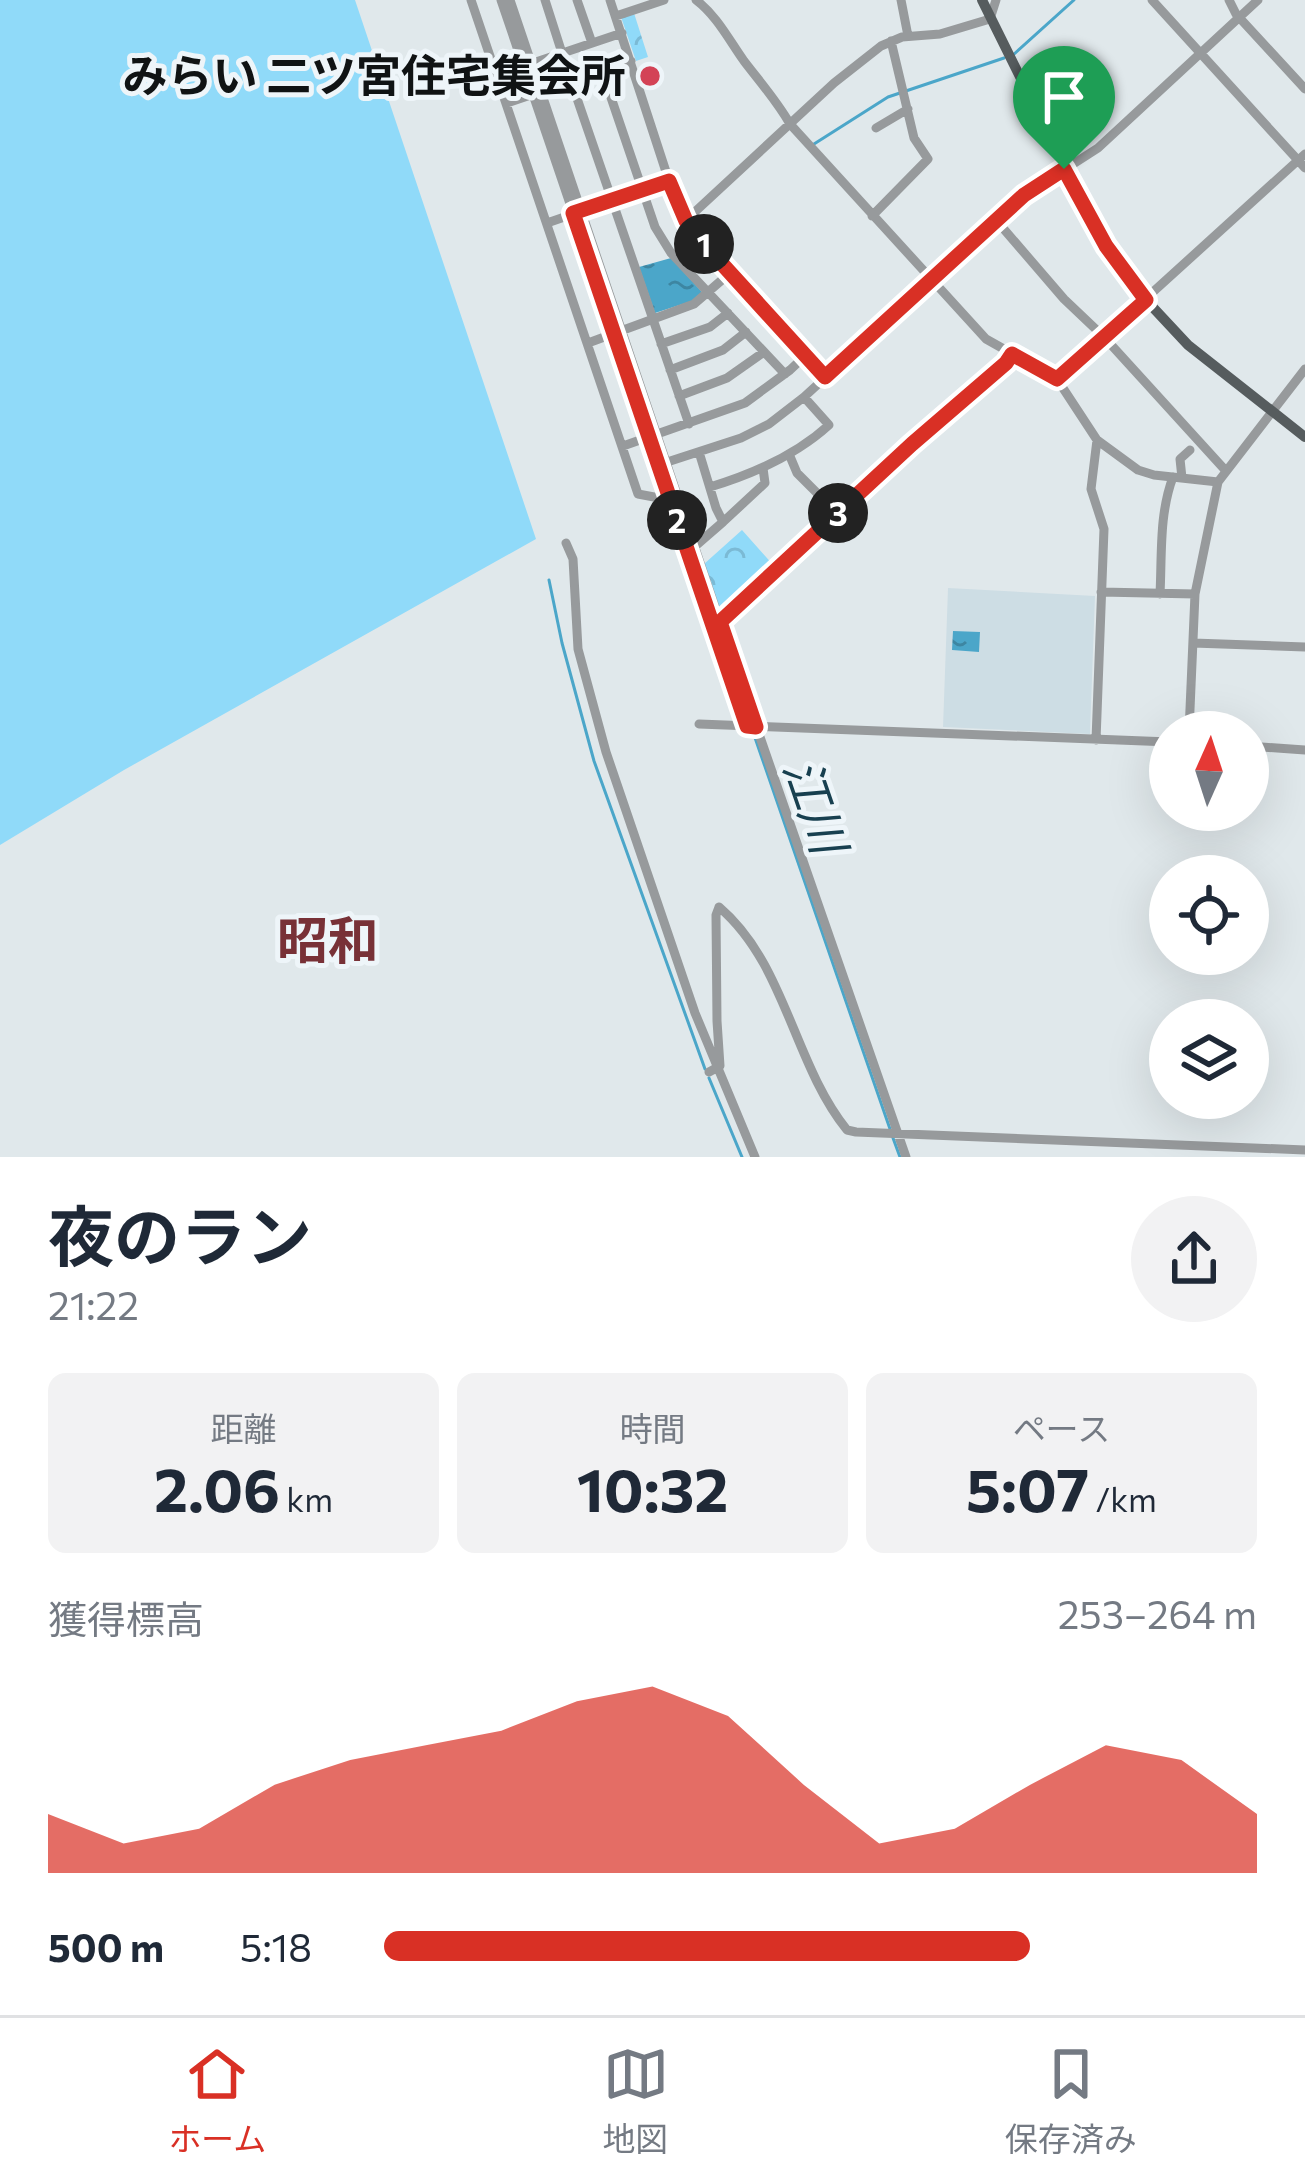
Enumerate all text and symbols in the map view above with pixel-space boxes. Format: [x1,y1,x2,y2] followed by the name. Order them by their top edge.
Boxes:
[122,46,626,101] place label: みらい 二ツ宮住宅集会所
[1013,46,1115,169] pin
[637,63,663,89] marker: みらい 二ツ宮住宅集会所
[1031,64,1097,130] icon: arrive
[674,214,734,274] pin: 1
[697,223,711,264] text: 1
[808,483,868,543] pin: 3
[647,490,707,550] pin: 2
[828,492,848,533] text: 3
[668,499,686,540] text: 2
[1149,711,1269,831] north arrow
[1149,711,1269,1119] map controls
[774,750,863,865] water label: 江川
[1149,855,1269,975] button: locate
[277,907,379,970] district label: 昭和
[1149,999,1269,1119] button: layers
[48,1194,312,1275] text: 夜のラン
[1131,1196,1257,1322] button: share
[48,1280,139,1328] text: 21:22
[211,1407,277,1448] text: 距離
[620,1407,686,1448] text: 時間
[1013,1407,1110,1448] text: ペース
[154,1451,280,1524] text: 2.06
[577,1451,728,1524] text: 10:32
[966,1451,1089,1524] text: 5:07
[280,1478,333,1519] text: km
[1089,1478,1157,1519] text: /km
[1058,1589,1257,1637] text: 253–264 m
[48,1594,204,1642] text: 獲得標高
[48,1922,164,1970] text: 500 m
[240,1922,312,1970] text: 5:18
[168,2041,266,2161] tab: ホーム
[603,2041,669,2161] tab: 地図
[1005,2041,1137,2161] tab: 保存済み

